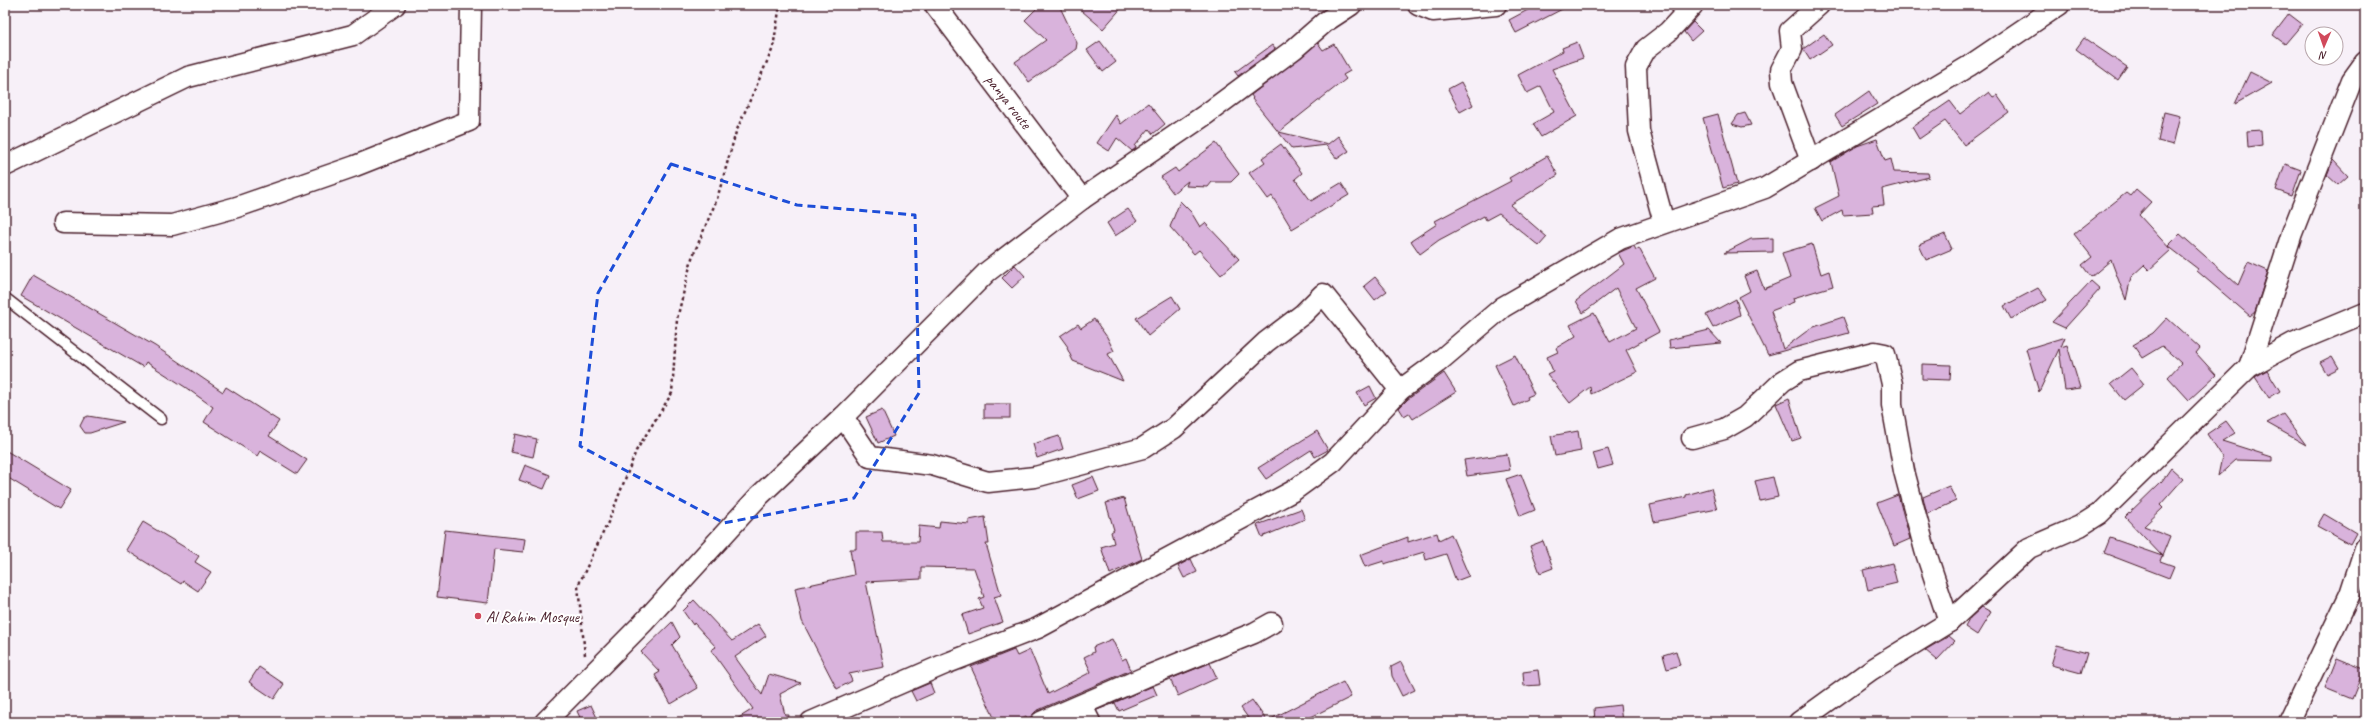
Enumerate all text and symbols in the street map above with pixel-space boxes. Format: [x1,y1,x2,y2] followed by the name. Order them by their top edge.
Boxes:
[2304,26,2344,66] north arrow
[2318,49,2327,63] text: N
[981,70,1037,134] street label: panya route
[486,607,581,627] place label: Al Rahim Mosque
[473,611,483,621] marker: Al Rahim Mosque

